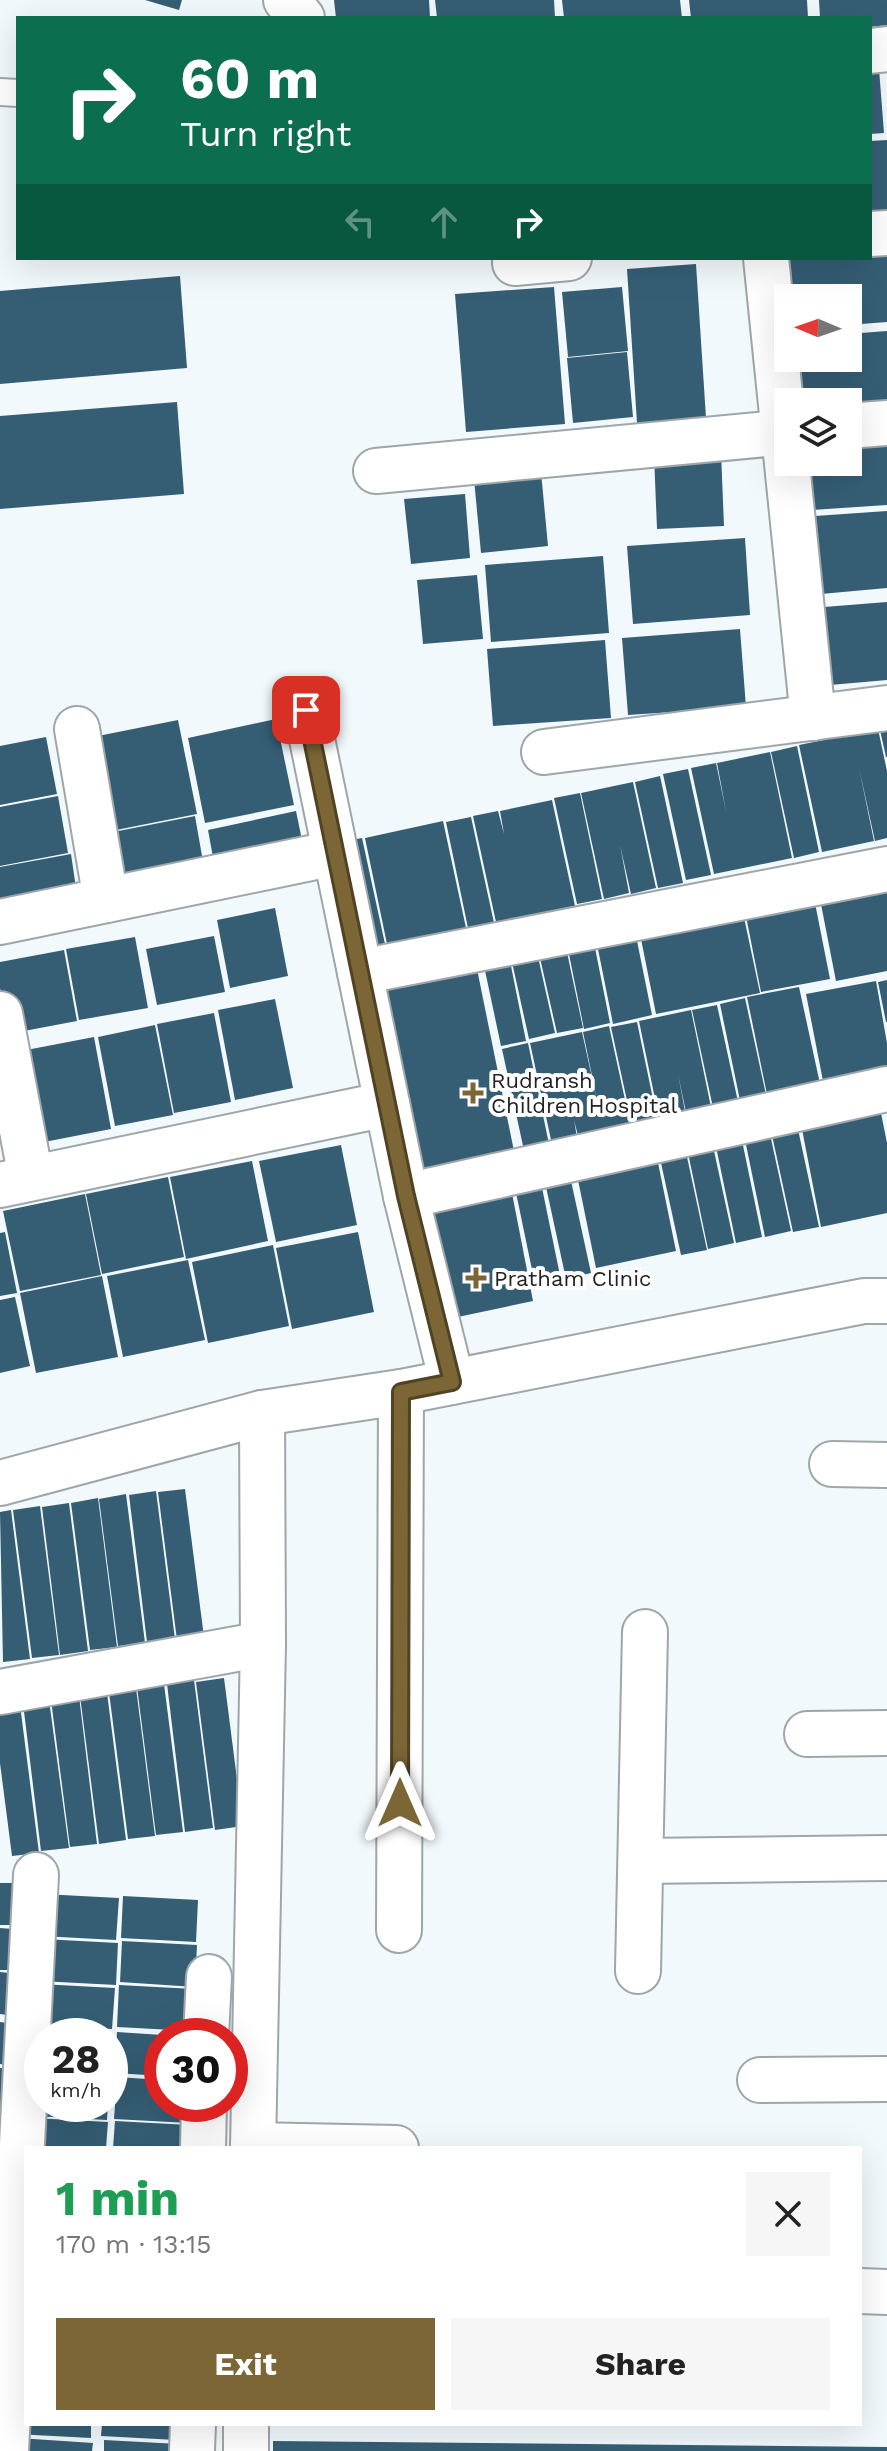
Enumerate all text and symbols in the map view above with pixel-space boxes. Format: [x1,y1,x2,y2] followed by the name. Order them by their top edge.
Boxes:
[180,46,319,112] text: 60 m
[48,48,152,152] icon: right
[180,113,351,155] text: Turn right
[338,200,382,244] icon: left
[422,200,466,244] icon: ahead
[506,200,550,244] icon: right
[774,284,862,372] north arrow
[774,284,862,476] map controls
[774,388,862,476] button: layers
[272,676,340,744] pin
[284,688,328,732] icon: arrive
[491,1068,678,1118] place label: Rudransh Children Hospital
[462,1082,484,1104] marker: Rudransh Children Hospital
[494,1266,651,1291] place label: Pratham Clinic
[465,1267,487,1289] marker: Pratham Clinic
[358,1761,442,1845] position arrow
[144,2018,248,2122] speed limit sign: 30
[52,2036,100,2083] text: 28
[50,2078,102,2102] text: km/h
[56,2170,179,2227] text: 1 min
[746,2172,830,2256] button: close
[56,2229,211,2259] text: 170 m · 13:15
[56,2318,435,2410] button: Exit
[451,2318,830,2410] button: Share

